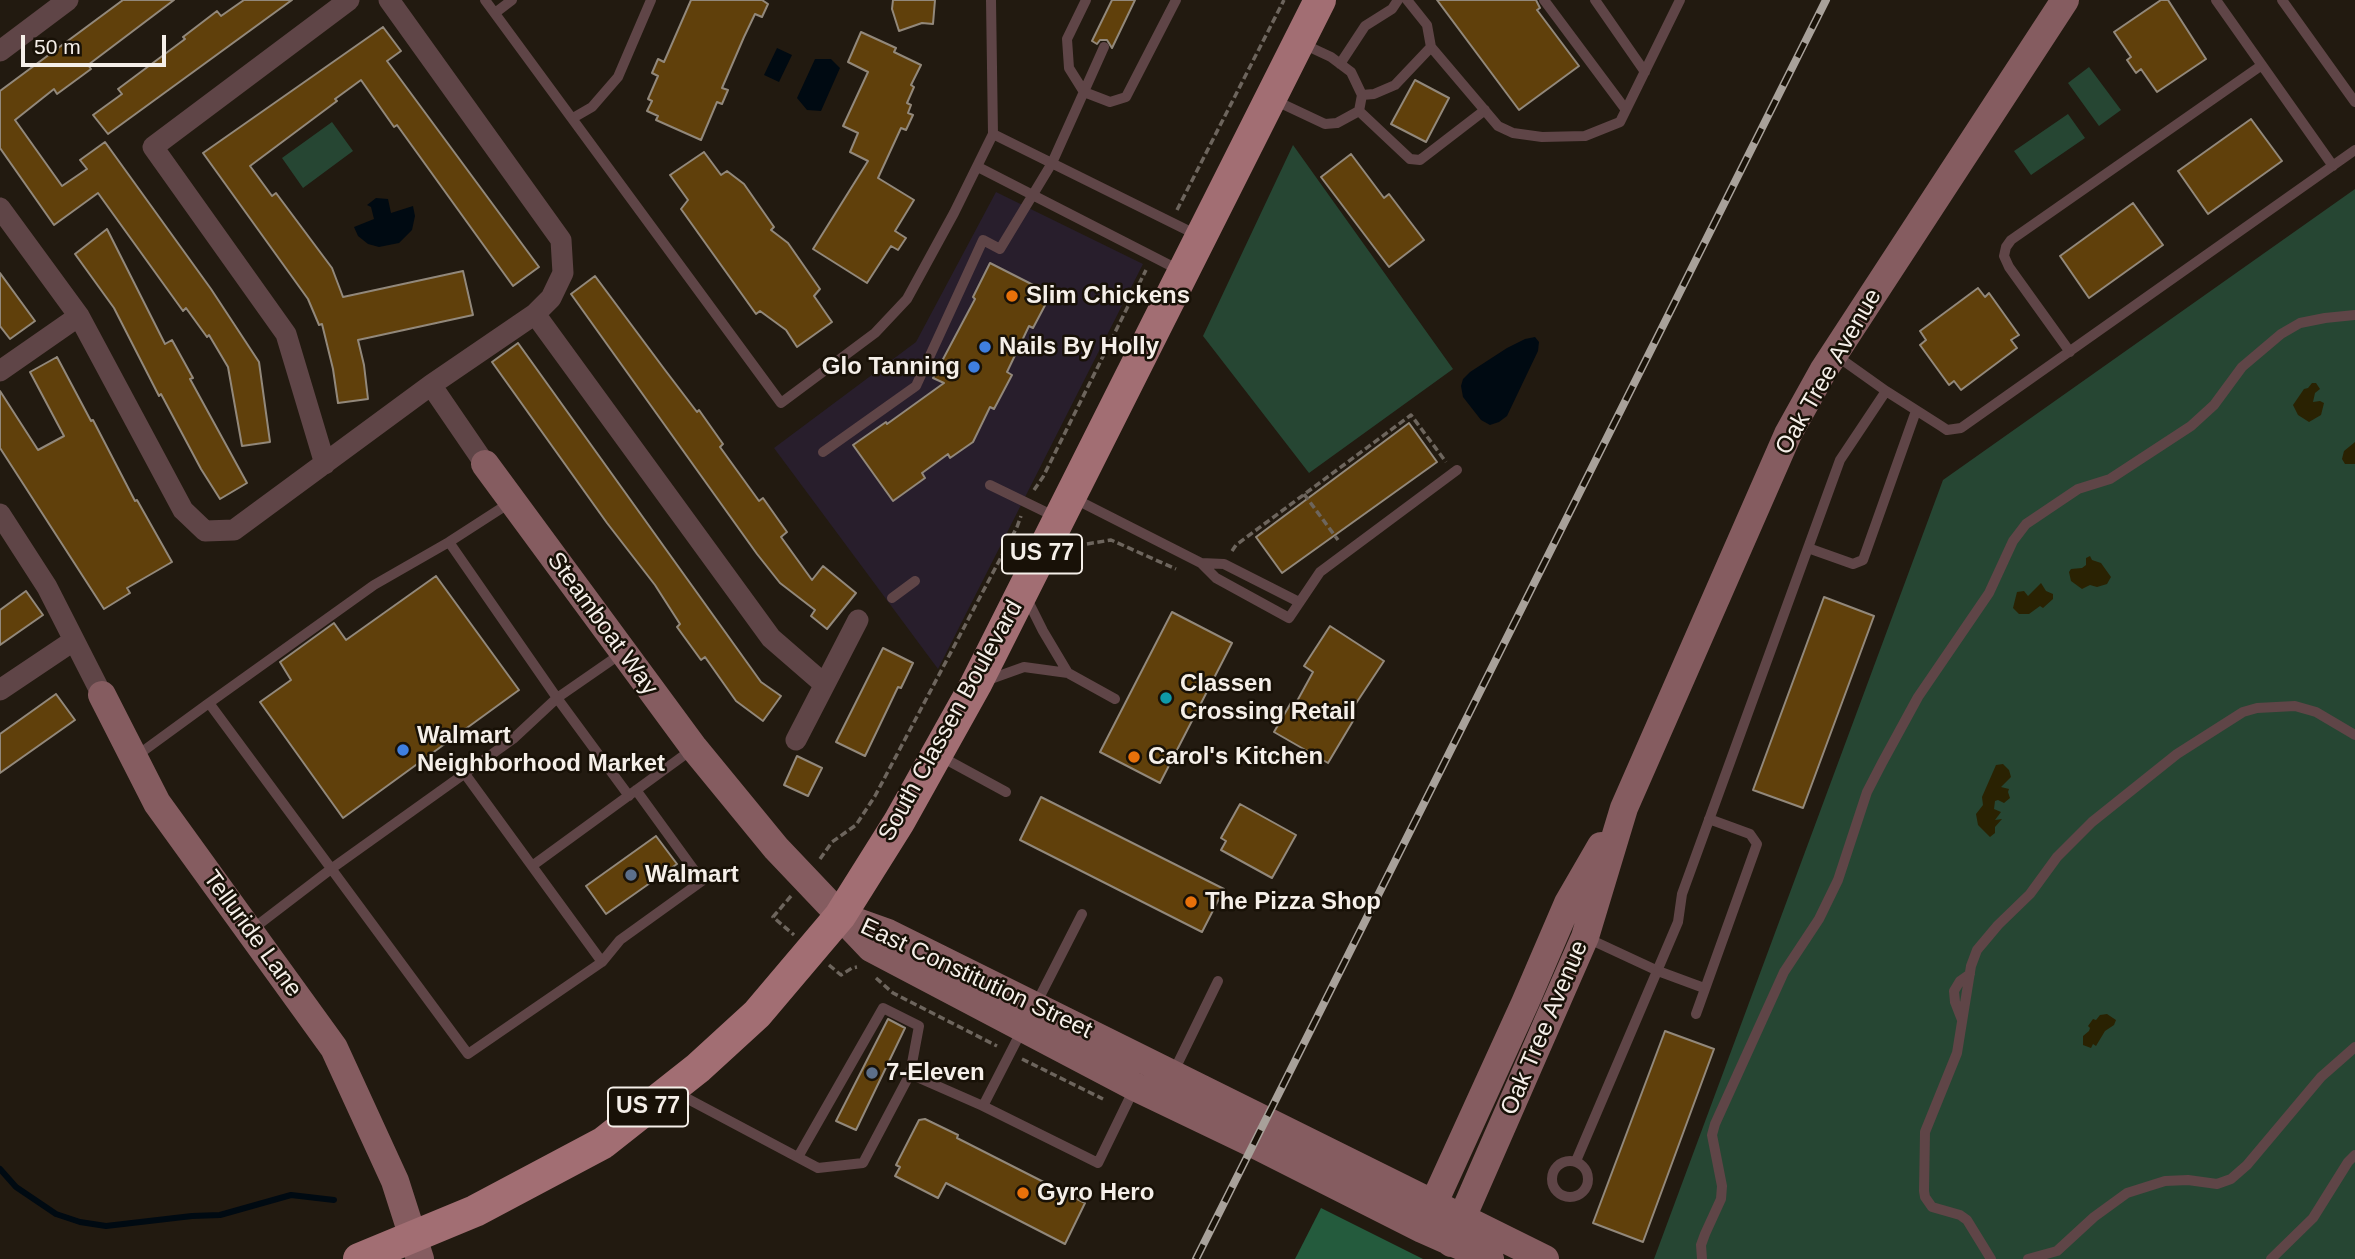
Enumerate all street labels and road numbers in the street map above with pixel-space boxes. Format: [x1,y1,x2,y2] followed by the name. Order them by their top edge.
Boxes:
[1770,284,1888,460] street label: Oak Tree Avenue
[1002,534,1082,574] road number: US 77
[540,547,664,701] street label: Steamboat Way
[873,596,1029,846] street label: South Classen Boulevard
[196,865,308,1003] street label: Telluride Lane
[856,913,1096,1045] street label: East Constitution Street
[1495,936,1595,1120] street label: Oak Tree Avenue
[608,1088,688,1126] road number: US 77

